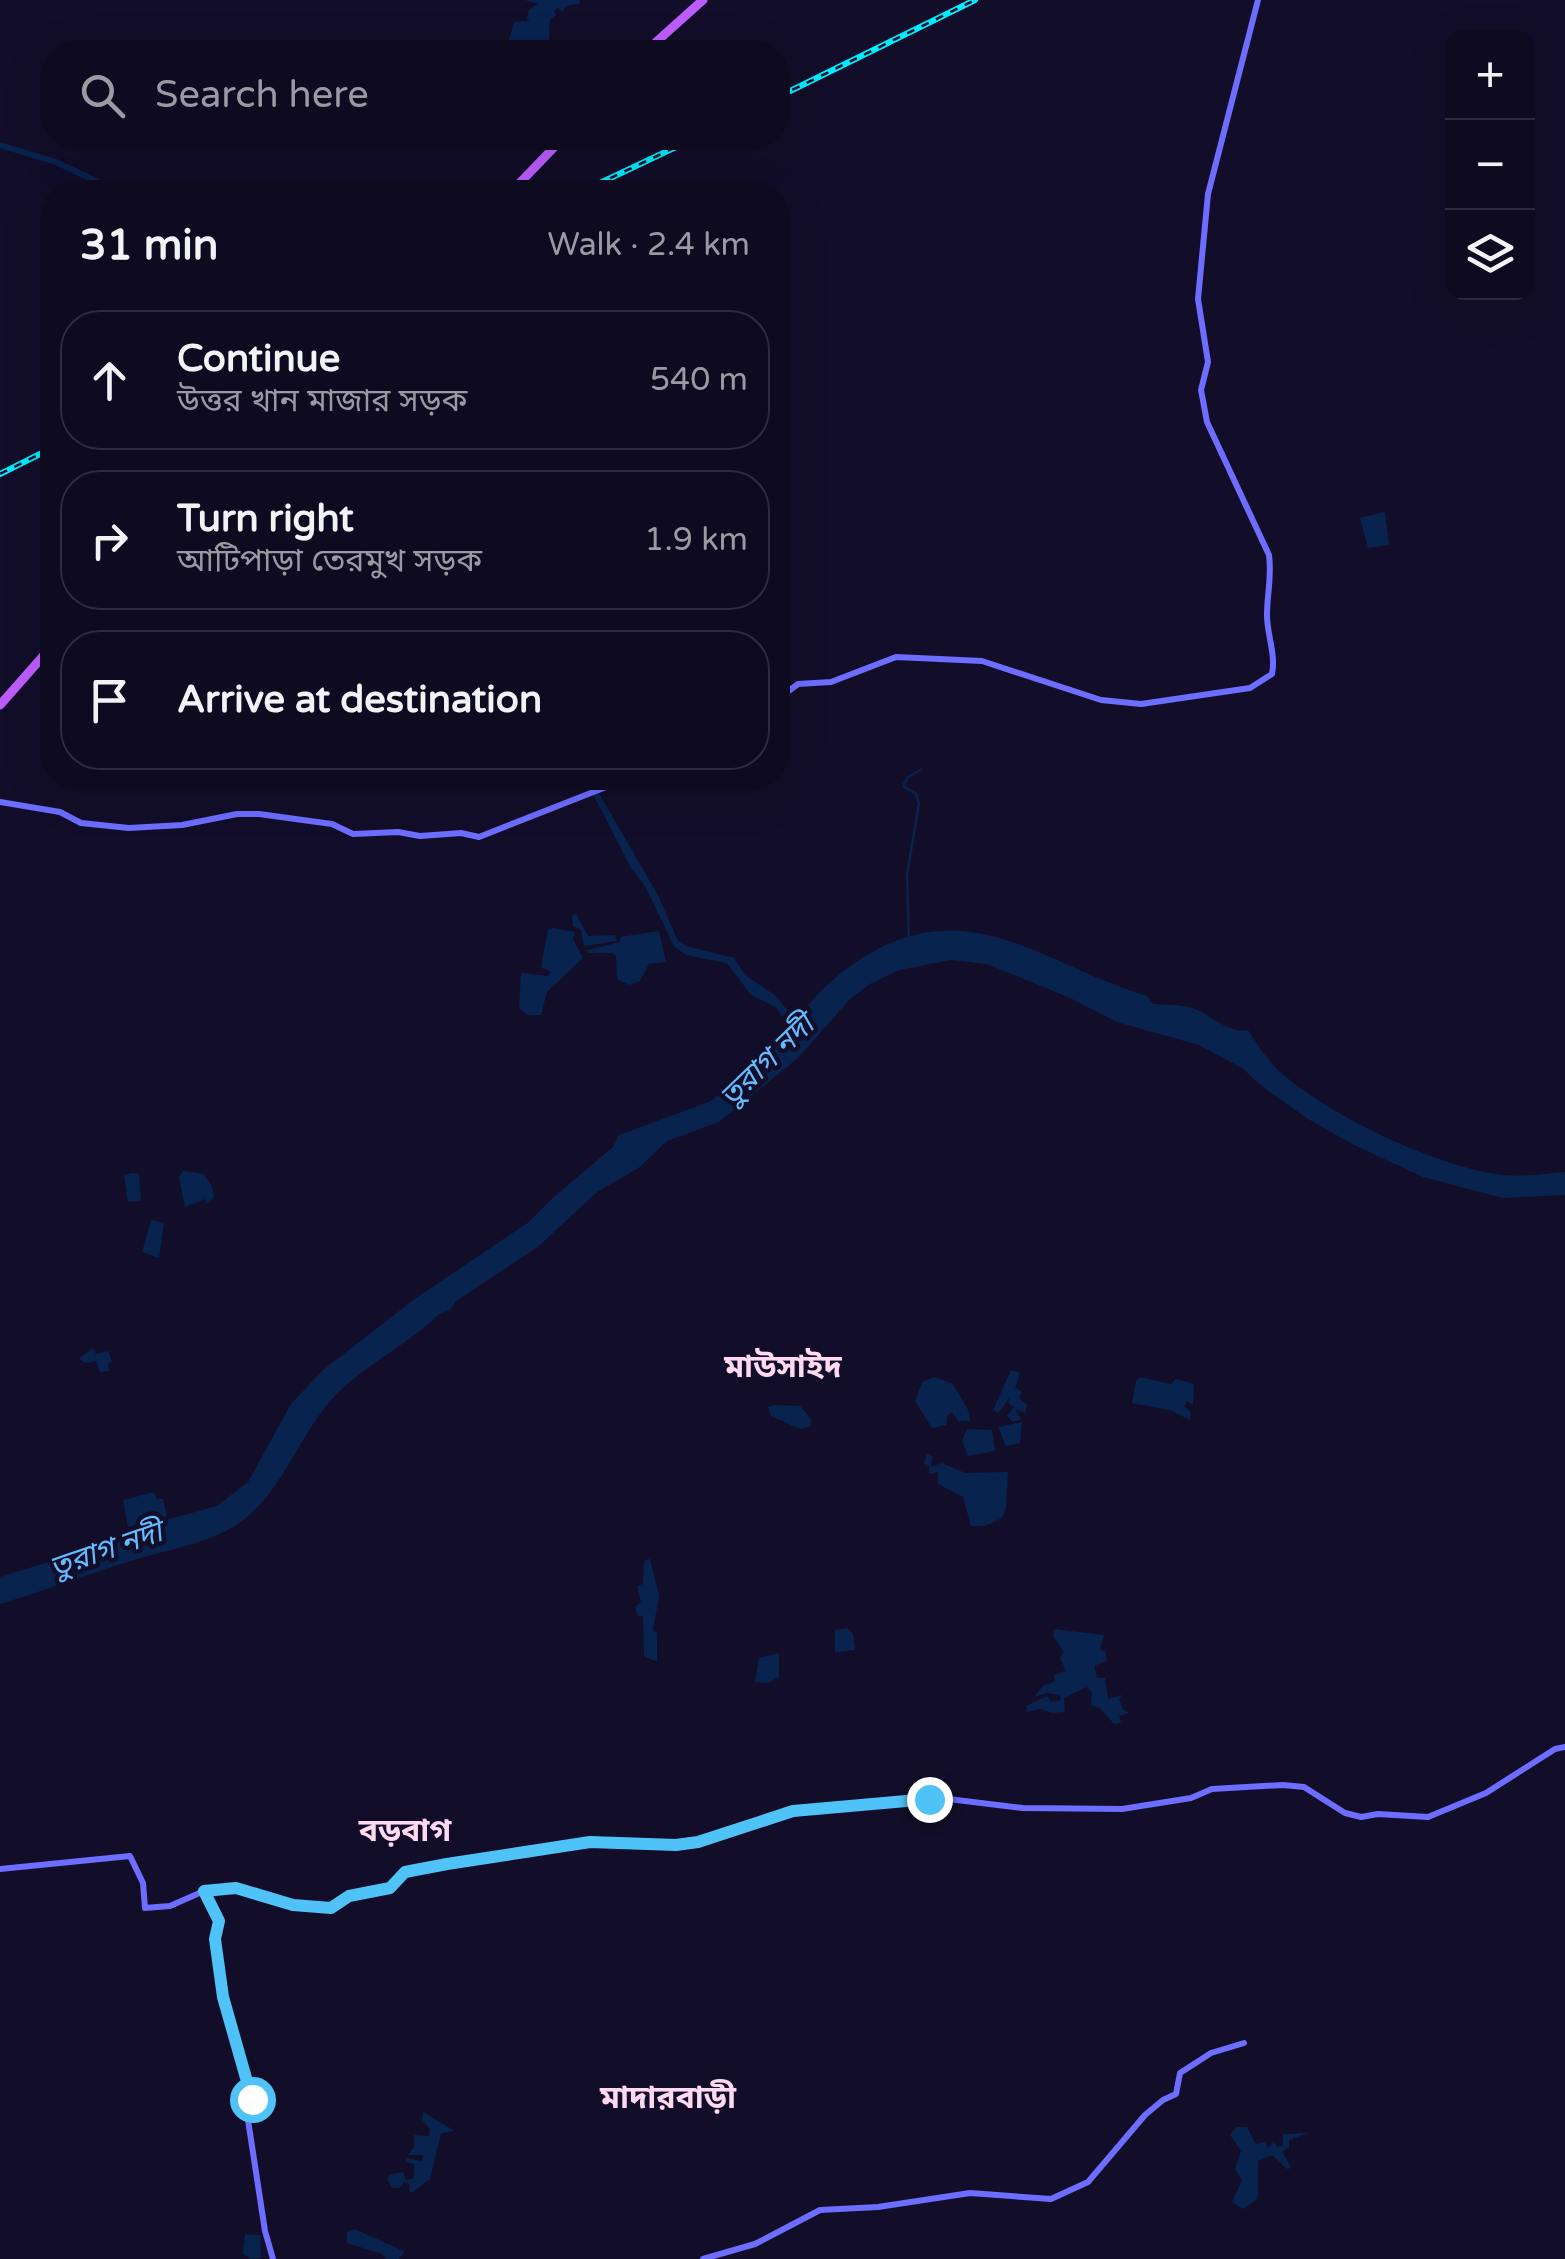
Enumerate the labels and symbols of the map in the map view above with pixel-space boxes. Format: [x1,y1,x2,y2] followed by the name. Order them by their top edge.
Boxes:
[712,1004,825,1115] water label: তুরাগ নদী
[723,1348,843,1386] district label: মাউসাইদ
[45,1512,172,1587] water label: তুরাগ নদী
[907,1777,953,1823] route end
[358,1812,452,1850] district label: বড়বাগ
[230,2077,276,2123] route start
[599,2079,737,2117] district label: মাদারবাড়ী

